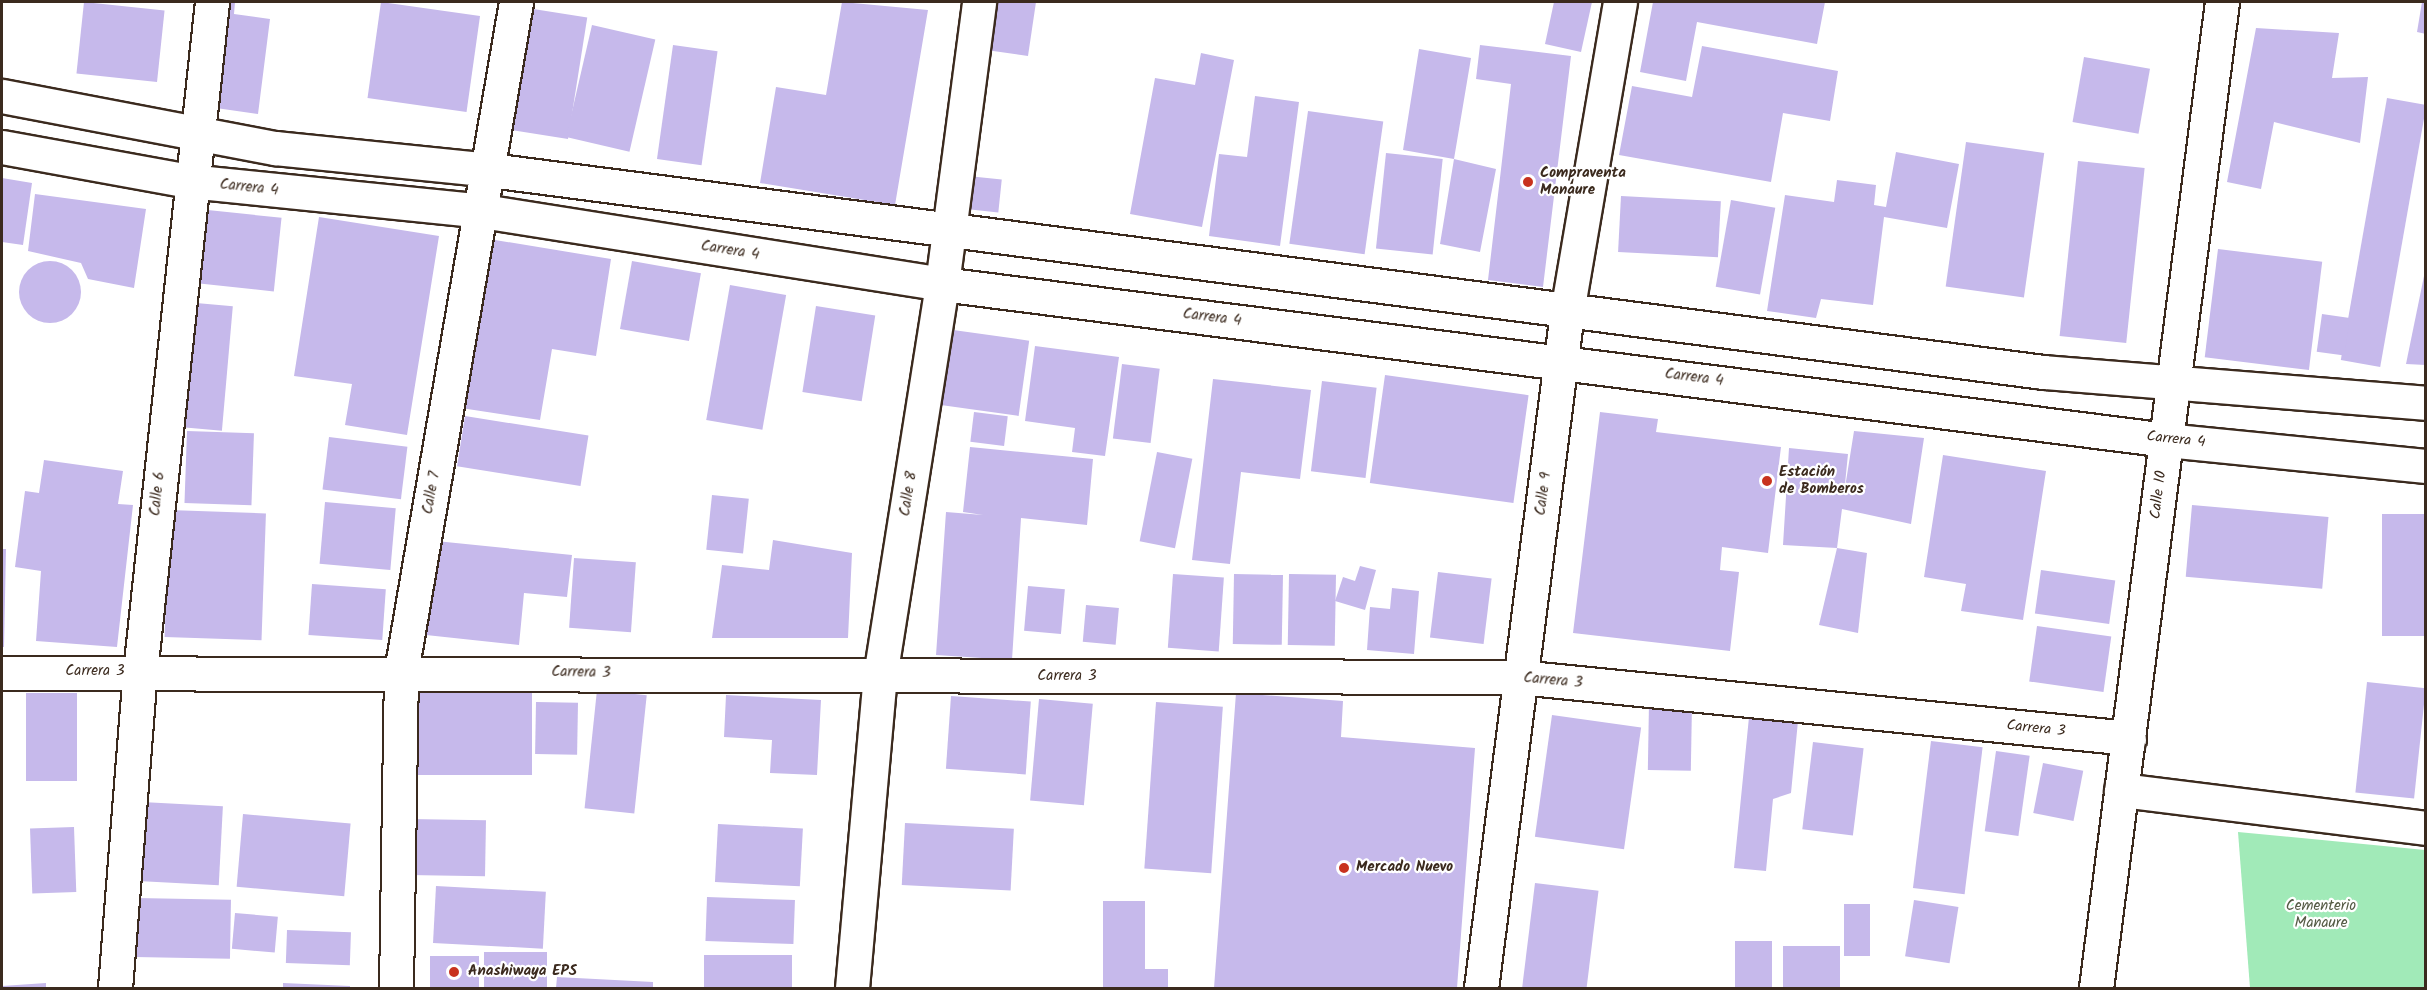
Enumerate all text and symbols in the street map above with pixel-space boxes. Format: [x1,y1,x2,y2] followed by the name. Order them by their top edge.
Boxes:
[1540,164,1626,199] place label: Compraventa Manaure
[1521,175,1535,189] marker: Compraventa Manaure
[219,176,279,200] street label: Carrera 4
[699,237,761,265] street label: Carrera 4
[1182,305,1242,331] street label: Carrera 4
[1664,365,1724,391] street label: Carrera 4
[2146,428,2206,452] street label: Carrera 4
[1779,463,1864,498] place label: Estación de Bomberos
[419,470,445,516] street label: Calle 7
[897,470,921,518] street label: Calle 8
[2147,470,2171,520] street label: Calle 10
[147,471,169,517] street label: Calle 6
[1532,471,1556,517] street label: Calle 9
[1760,474,1774,488] marker: Estación de Bomberos
[65,663,125,681] street label: Carrera 3
[551,663,611,683] street label: Carrera 3
[1037,668,1097,686] street label: Carrera 3
[1523,669,1583,693] street label: Carrera 3
[2006,717,2066,741] street label: Carrera 3
[1356,859,1453,877] place label: Mercado Nuevo
[1337,861,1351,875] marker: Mercado Nuevo
[2286,897,2356,932] park label: Cementerio Manaure
[445,963,463,981] marker: Anashiwaya EPS
[468,963,577,981] place label: Anashiwaya EPS

